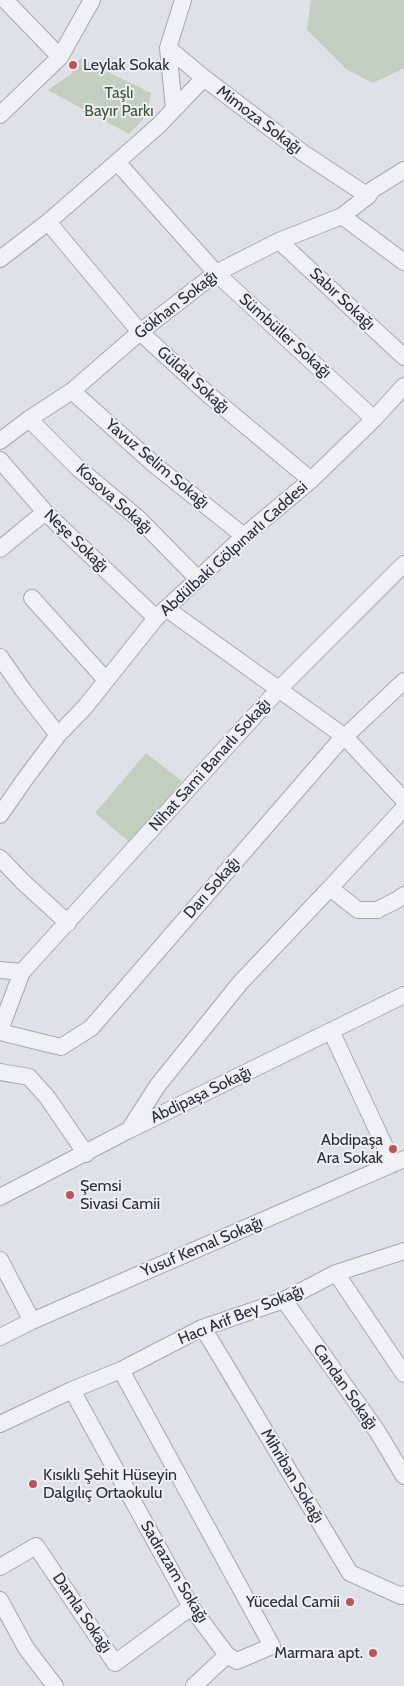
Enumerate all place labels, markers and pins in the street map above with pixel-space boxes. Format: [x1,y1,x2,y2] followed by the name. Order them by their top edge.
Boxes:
[83,55,169,75] place label: Leylak Sokak
[67,59,79,71] marker: Leylak Sokak
[317,1130,383,1168] place label: Abdipaşa Ara Sokak
[387,1143,399,1155] marker: Abdipaşa Ara Sokak
[80,1176,160,1214] place label: Şemsi Sivasi Camii
[64,1189,76,1201] marker: Şemsi Sivasi Camii
[43,1465,177,1503] place label: Kısıklı Şehit Hüseyin Dalgılıç Ortaokulu
[27,1478,39,1490] marker: Kısıklı Şehit Hüseyin Dalgılıç Ortaokulu
[246,1592,340,1612] place label: Yücedal Camii
[344,1596,356,1608] marker: Yücedal Camii
[274,1643,363,1663] place label: Marmara apt.
[367,1647,379,1659] marker: Marmara apt.

